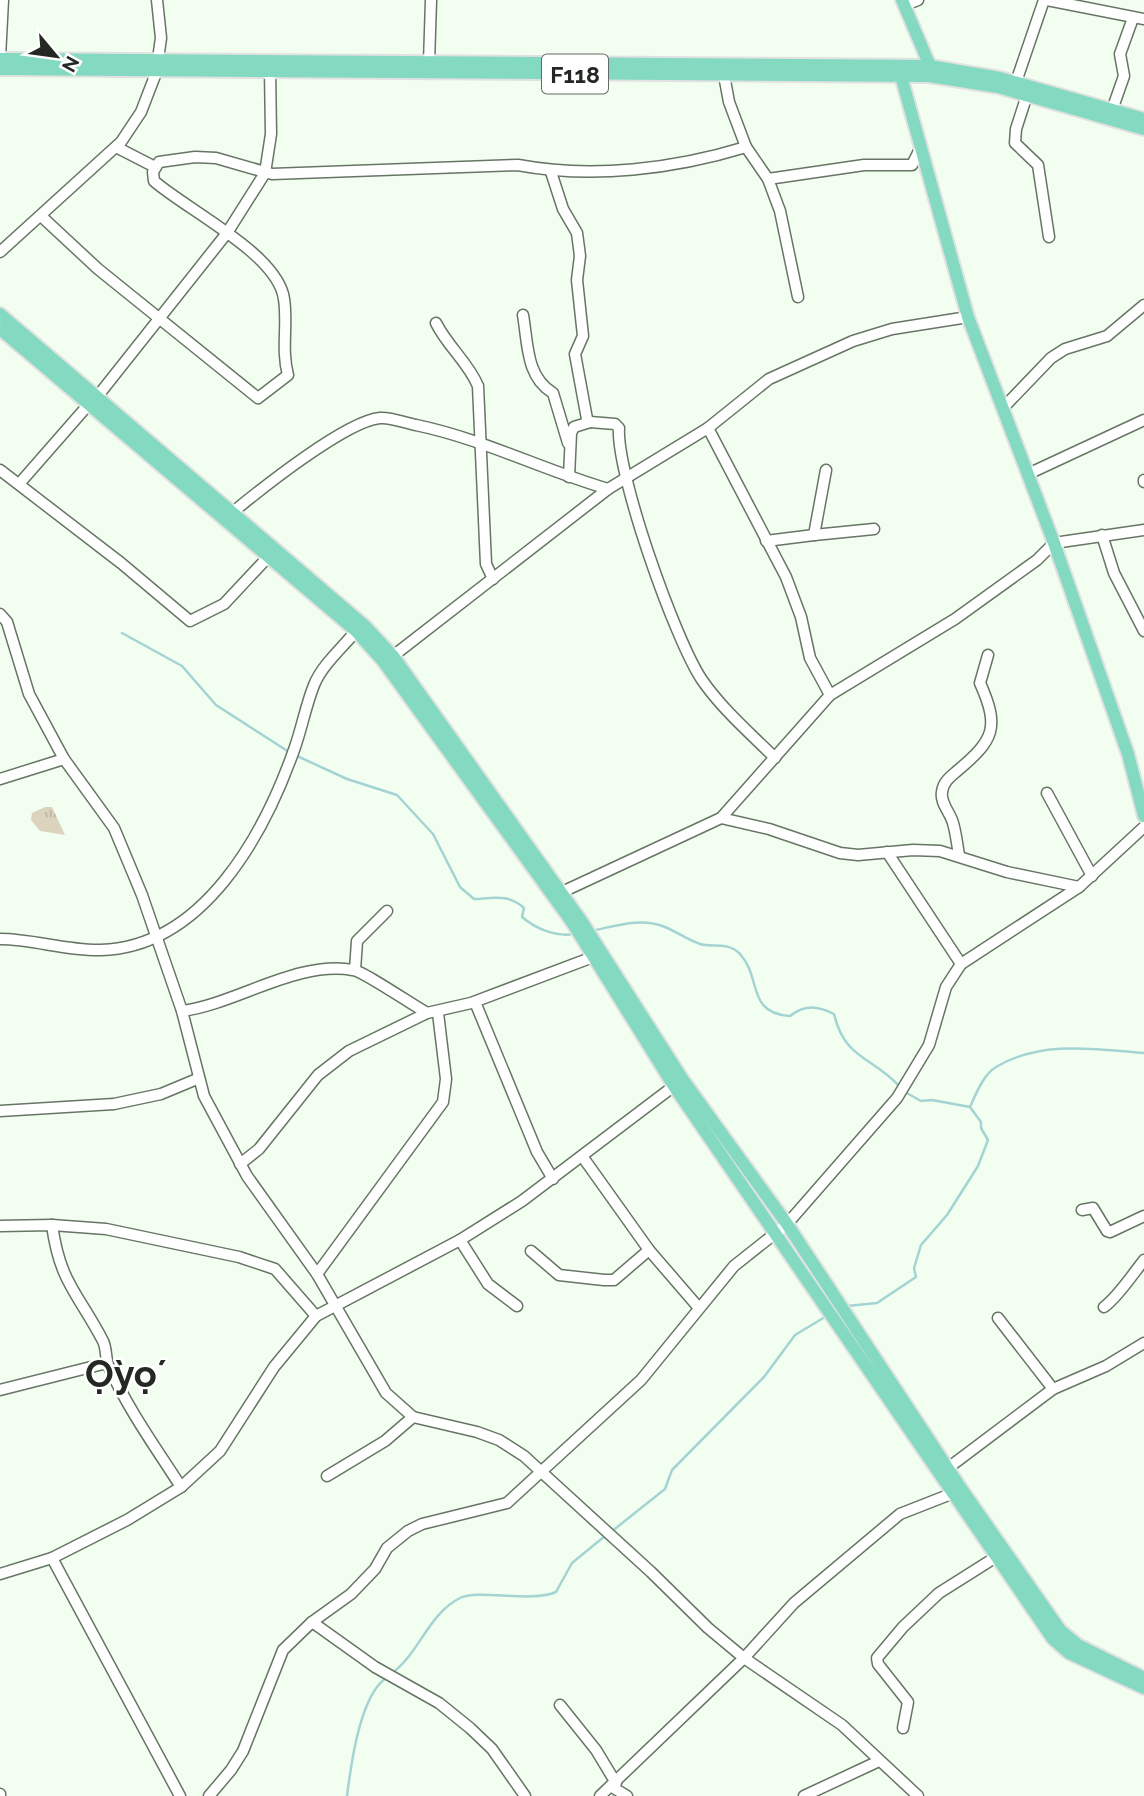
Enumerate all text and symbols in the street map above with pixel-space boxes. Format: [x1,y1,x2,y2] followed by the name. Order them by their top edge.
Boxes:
[21,21,91,91] north arrow
[58,53,84,76] text: N
[542,54,608,94] road number: F118
[85,1351,166,1396] district label: Ọ̀yọ́

